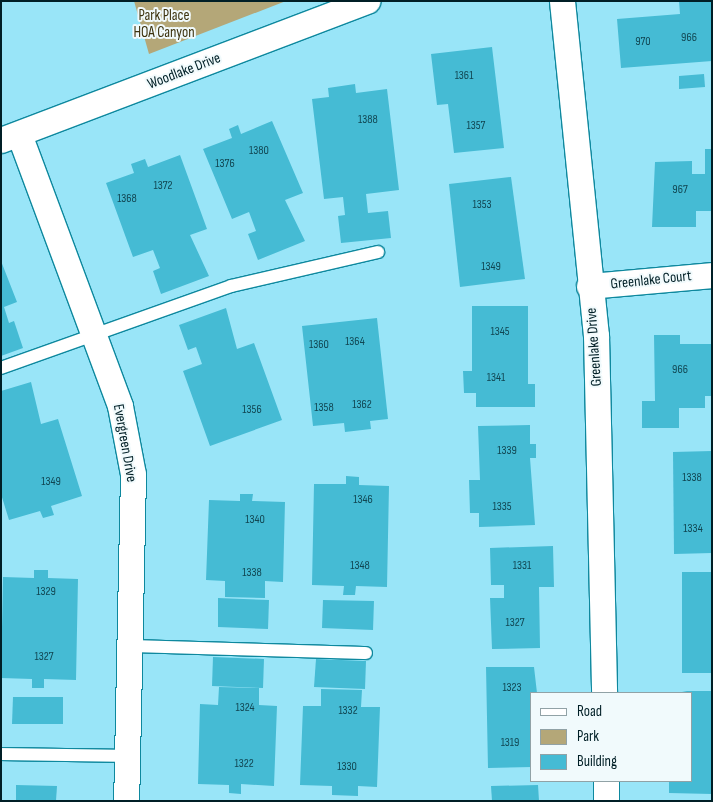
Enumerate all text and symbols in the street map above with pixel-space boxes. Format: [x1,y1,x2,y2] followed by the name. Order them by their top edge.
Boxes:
[133,6,195,41] park label: Park Place HOA Canyon
[681,31,697,45] house number: 966
[635,35,651,49] house number: 970
[145,49,223,93] street label: Woodlake Drive
[455,69,473,83] house number: 1361
[358,113,378,127] house number: 1388
[467,119,485,133] house number: 1357
[249,144,269,158] house number: 1380
[215,157,235,171] house number: 1376
[154,179,172,193] house number: 1372
[672,183,688,197] house number: 967
[117,192,137,206] house number: 1368
[472,198,492,212] house number: 1353
[481,260,501,274] house number: 1349
[610,267,692,293] street label: Greenlake Court
[582,307,606,387] street label: Greenlake Drive
[490,325,510,339] house number: 1345
[345,335,365,349] house number: 1364
[309,338,329,352] house number: 1360
[672,363,688,377] house number: 966
[487,371,505,385] house number: 1341
[352,398,372,412] house number: 1362
[314,401,334,415] house number: 1358
[109,403,141,483] street label: Evergreen Drive
[242,403,262,417] house number: 1356
[497,444,517,458] house number: 1339
[682,471,702,485] house number: 1338
[41,475,61,489] house number: 1349
[353,493,373,507] house number: 1346
[492,500,512,514] house number: 1335
[245,513,265,527] house number: 1340
[683,522,703,536] house number: 1334
[350,559,370,573] house number: 1348
[513,559,531,573] house number: 1331
[242,566,262,580] house number: 1338
[36,585,56,599] house number: 1329
[506,616,524,630] house number: 1327
[35,650,53,664] house number: 1327
[502,681,522,695] house number: 1323
[530,692,693,782] legend
[235,701,255,715] house number: 1324
[577,702,602,721] text: Road
[338,704,358,718] house number: 1332
[577,727,599,746] text: Park
[501,736,519,750] house number: 1319
[577,752,617,771] text: Building
[234,757,254,771] house number: 1322
[337,760,357,774] house number: 1330

